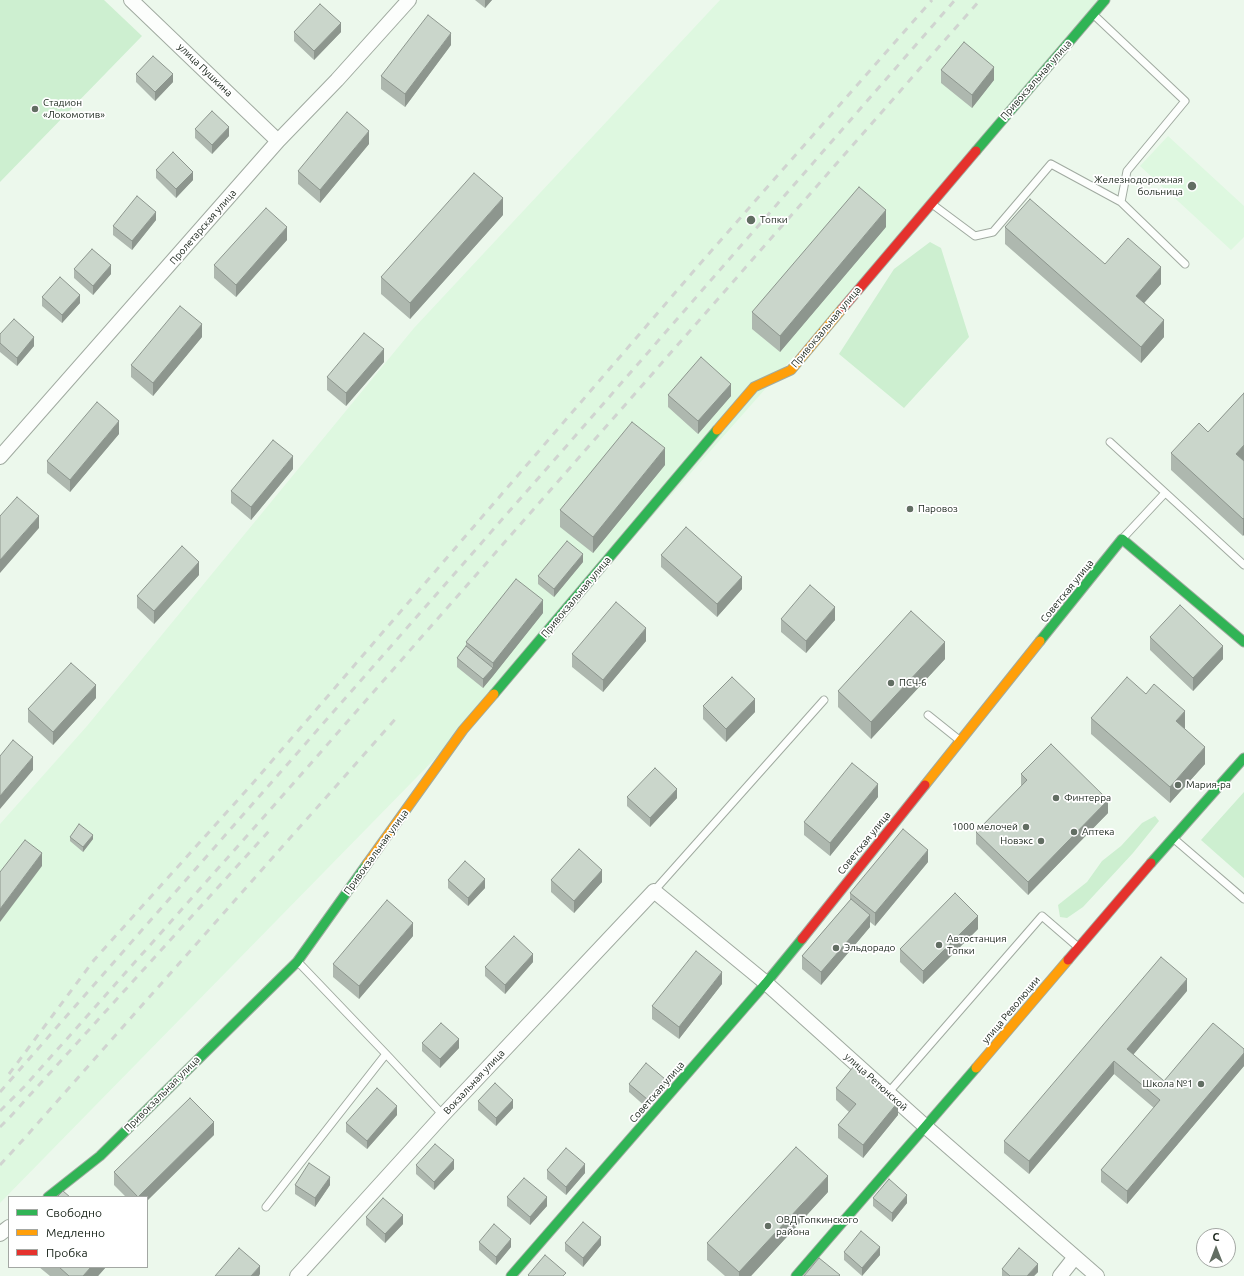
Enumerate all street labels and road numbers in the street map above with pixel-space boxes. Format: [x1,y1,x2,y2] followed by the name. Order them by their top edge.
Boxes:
[998,38,1074,122] street label: Привокзальная улица
[175,41,235,99] street label: улица Пушкина
[167,187,239,267] street label: Пролетарская улица
[789,284,863,370] street label: Привокзальная улица
[539,554,613,640] street label: Привокзальная улица
[1038,557,1096,625] street label: Советская улица
[341,807,411,897] street label: Привокзальная улица
[835,809,893,877] street label: Советская улица
[979,974,1043,1046] street label: улица Революции
[441,1047,507,1117] street label: Вокзальная улица
[842,1051,910,1113] street label: улица Ретюнской
[122,1054,202,1134] street label: Привокзальная улица
[627,1059,687,1125] street label: Советская улица

